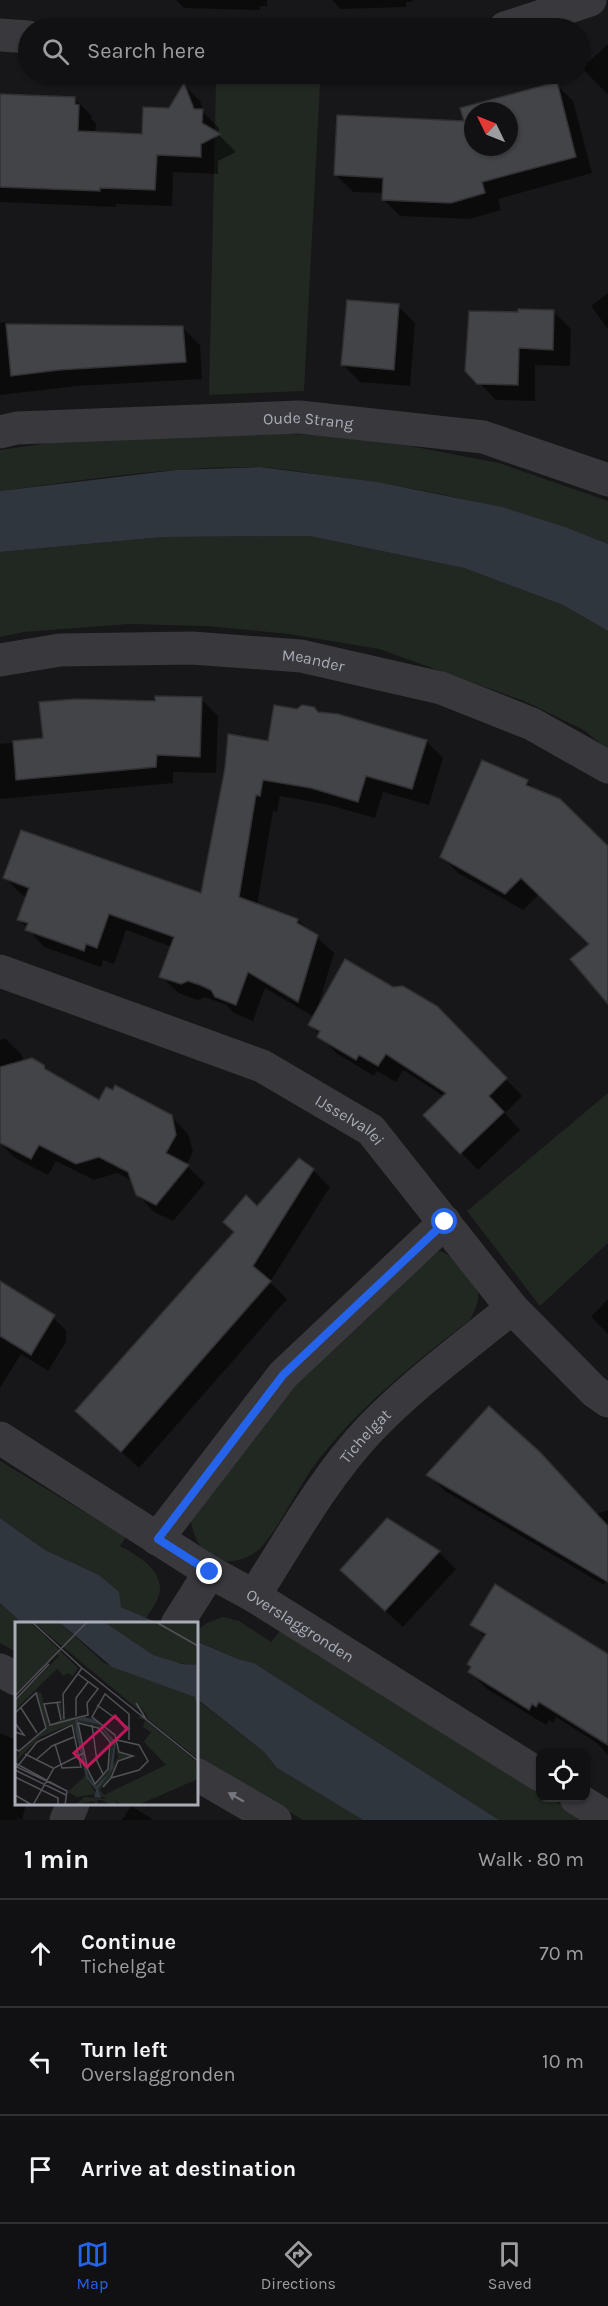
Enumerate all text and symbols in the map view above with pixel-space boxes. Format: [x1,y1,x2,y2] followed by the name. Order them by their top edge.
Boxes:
[18,18,590,84] search box
[39,35,72,68] icon: search
[87,38,205,64] text: Search here
[464,102,518,156] north arrow
[263,407,354,432] street label: Oude Strang
[281,645,347,675] street label: Meander
[312,1090,389,1149] street label: IJsselvallei
[431,1208,457,1234] route start
[335,1405,394,1467] street label: Tichelgat
[196,1558,222,1584] route end
[243,1584,358,1666] street label: Overslaggronden
[15,1622,198,1805] inset map
[536,1748,590,1802] map controls
[536,1748,590,1802] button: locate
[227,1792,244,1802] one-way arrow
[24,1844,89,1875] text: 1 min
[478,1848,584,1871] text: Walk · 80 m
[81,1929,176,1955] text: Continue
[24,1937,57,1970] icon: ahead
[539,1942,584,1965] text: 70 m
[81,1955,165,1978] text: Tichelgat
[81,2037,168,2063] text: Turn left
[24,2045,57,2078] icon: left
[542,2050,584,2073] text: 10 m
[81,2063,236,2086] text: Overslaggronden
[24,2153,57,2186] icon: arrive
[81,2156,296,2182] text: Arrive at destination
[76,2238,109,2293] tab: Map
[261,2238,336,2293] tab: Directions
[488,2238,532,2293] tab: Saved

